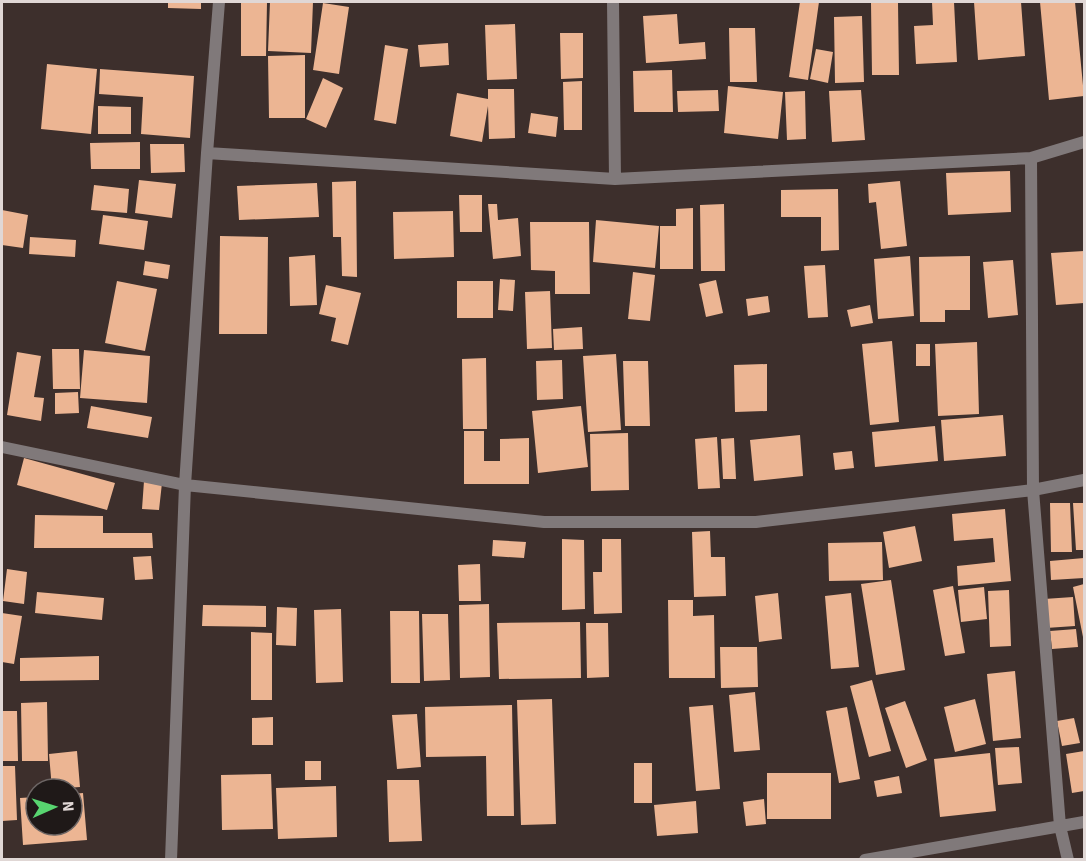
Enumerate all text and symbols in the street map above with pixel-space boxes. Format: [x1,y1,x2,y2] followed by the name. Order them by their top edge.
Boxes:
[24,777,84,837] north arrow
[57,800,79,812] text: N

